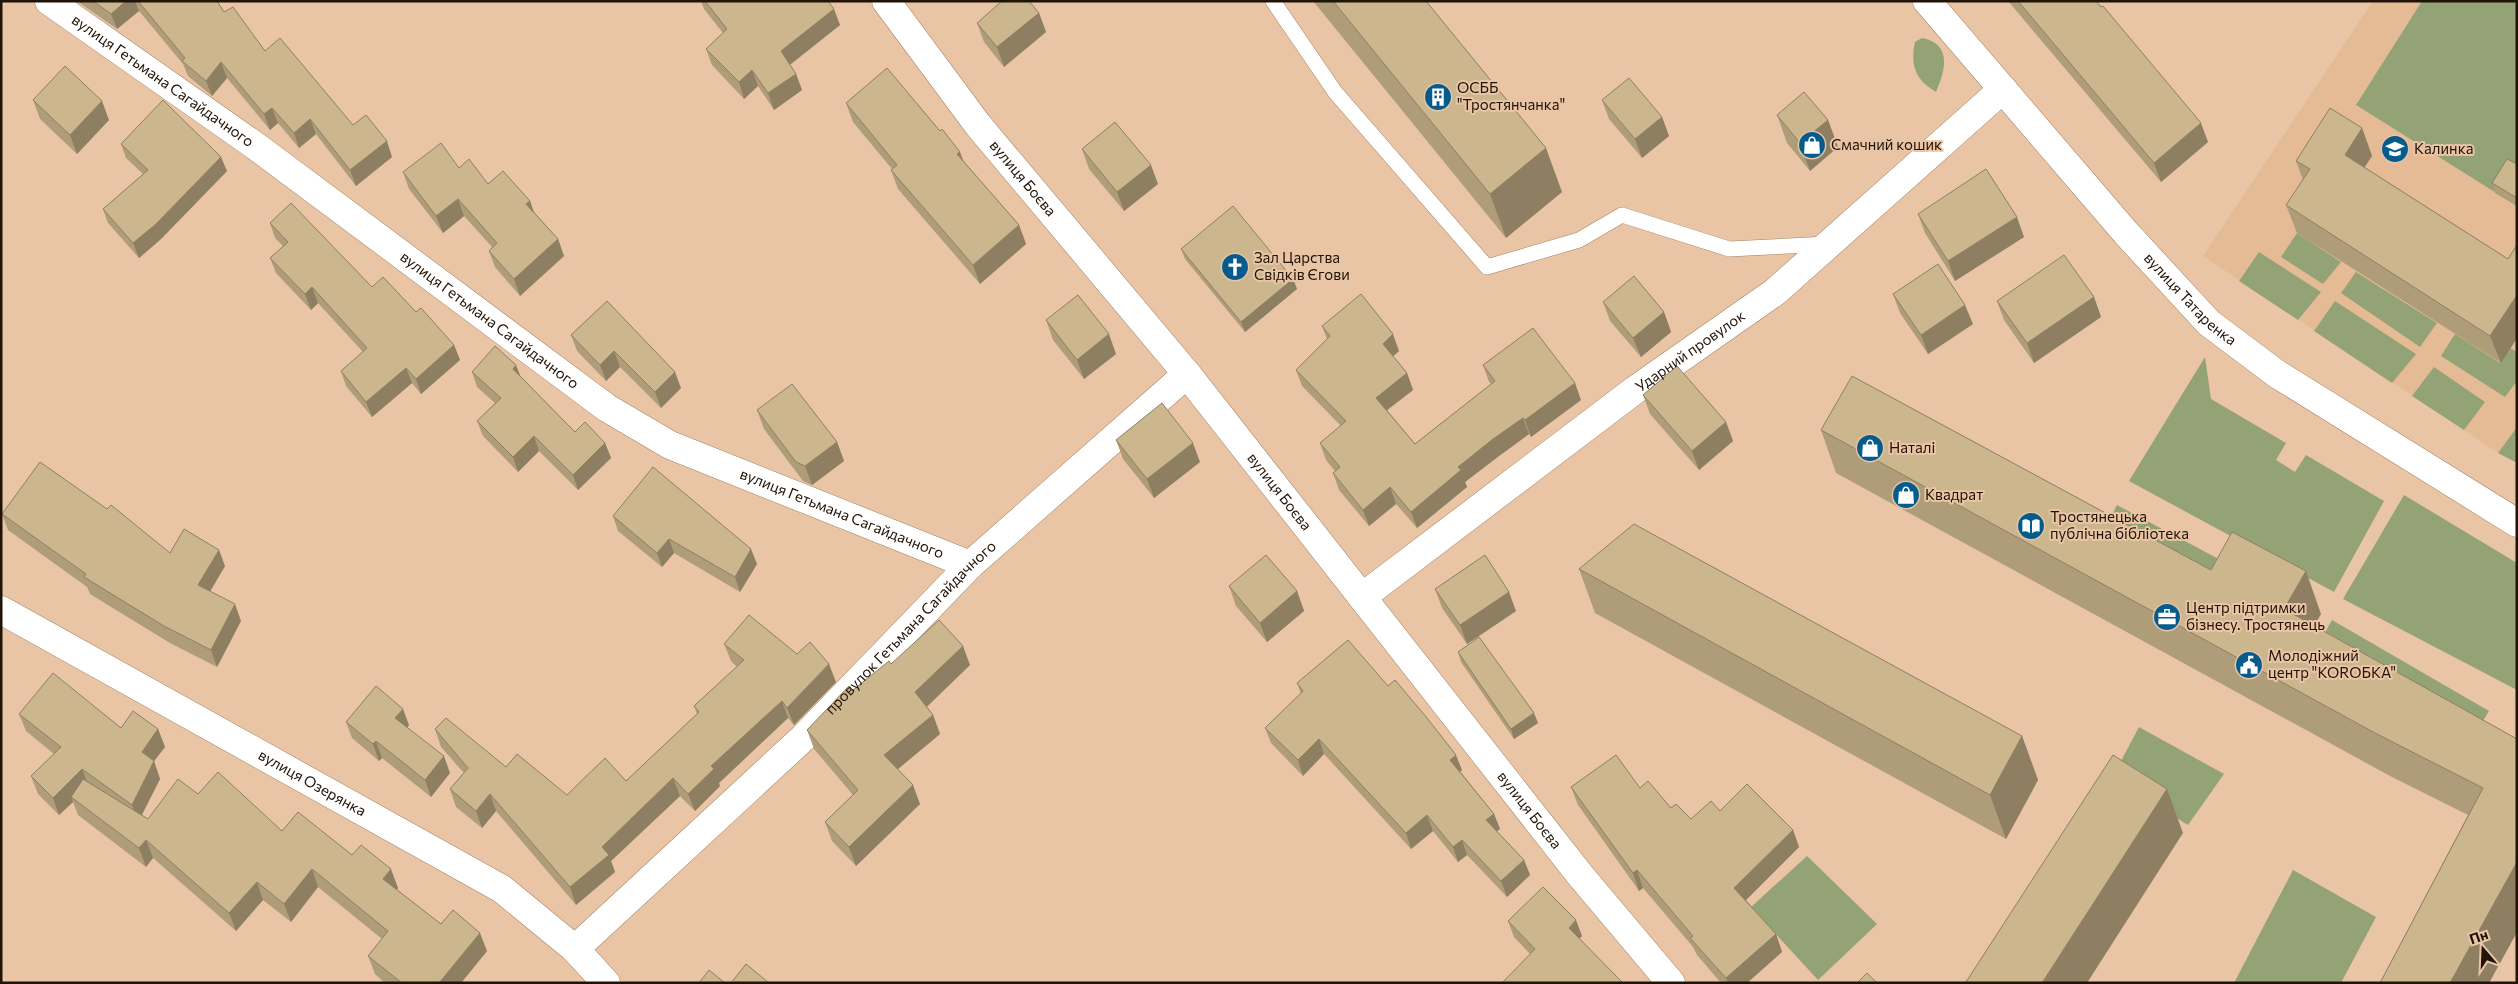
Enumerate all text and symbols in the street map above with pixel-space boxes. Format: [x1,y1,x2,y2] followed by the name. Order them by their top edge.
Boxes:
[69,10,258,150] street label: вулиця Гетьмана Сагайдачного
[1457,78,1565,113] place label: ОСББ "Тростянчанка"
[1423,82,1453,112] building icon: ОСББ "Тростянчанка"
[1797,130,1827,160] shop icon: Смачний кошик
[2380,134,2410,164] school or university icon: Калинка
[1831,135,1942,153] place label: Смачний кошик
[987,136,1061,219] street label: вулиця Боєва
[2414,139,2473,157] place label: Калинка
[397,247,583,392] street label: вулиця Гетьмана Сагайдачного
[1254,248,1350,283] place label: Зал Царства Свідків Єгови
[2141,249,2241,349] street label: вулиця Татаренка
[1220,252,1250,282] church icon: Зал Царства Свідків Єгови
[1631,306,1748,395] street label: Ударний провулок
[1855,433,1885,463] shop icon: Наталі
[1889,438,1935,456] place label: Наталі
[1244,449,1316,533] street label: вулиця Боєва
[738,464,947,562] street label: вулиця Гетьмана Сагайдачного
[1891,480,1921,510] shop icon: Квадрат
[1925,485,1983,503] place label: Квадрат
[2050,507,2189,542] place label: Тростянецька публічна бібліотека
[2016,511,2046,541] library icon: Тростянецька публічна бібліотека
[821,536,999,718] street label: провулок Гетьмана Сагайдачного
[2186,598,2325,633] place label: Центр підтримки бізнесу. Тростянець
[2152,602,2182,632] office icon: Центр підтримки бізнесу. Тростянець
[2268,646,2396,681] place label: Молодіжний центр "КОRОБКА"
[2234,650,2264,680] public building icon: Молодіжний центр "КОRОБКА"
[256,745,370,819] street label: вулиця Озерянка
[1494,767,1566,852] street label: вулиця Боєва
[2458,924,2508,974] north arrow
[2467,925,2490,947] text: Пн

